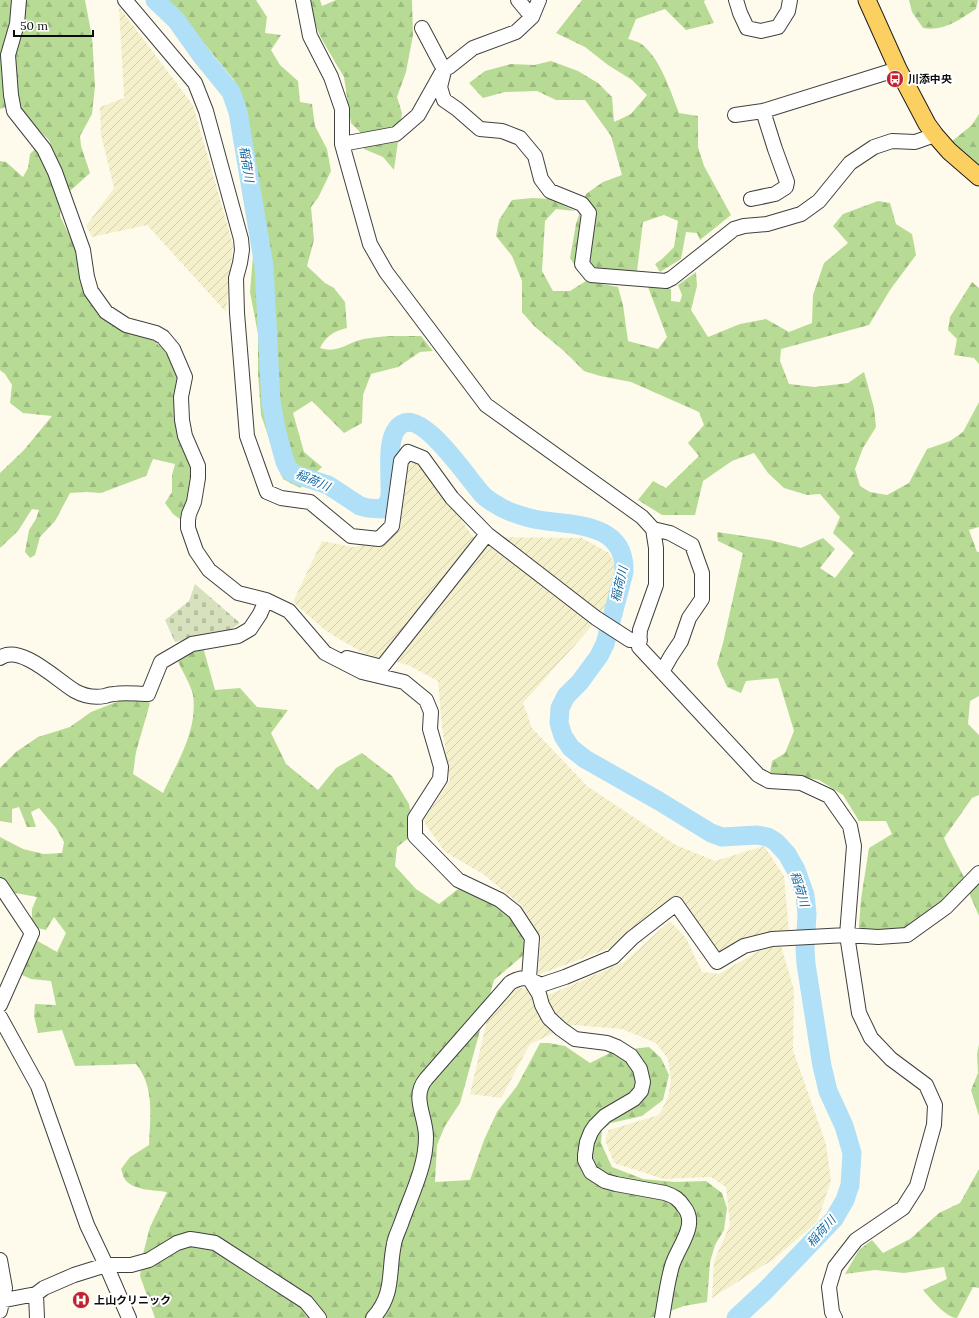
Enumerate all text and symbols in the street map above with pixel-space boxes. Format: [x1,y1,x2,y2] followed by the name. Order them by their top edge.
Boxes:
[14,12,93,38] scale bar
[20,18,48,33] text: 50 m
[885,69,905,89] bus stop icon: 川添中央
[908,72,952,86] place label: 川添中央
[237,145,258,185] water label: 稲荷川
[293,466,334,495] water label: 稲荷川
[608,563,631,603] water label: 稲荷川
[788,870,813,910] water label: 稲荷川
[803,1211,840,1249] water label: 稲荷川
[71,1290,91,1310] hospital icon: 上山クリニック
[94,1293,171,1307] place label: 上山クリニック

